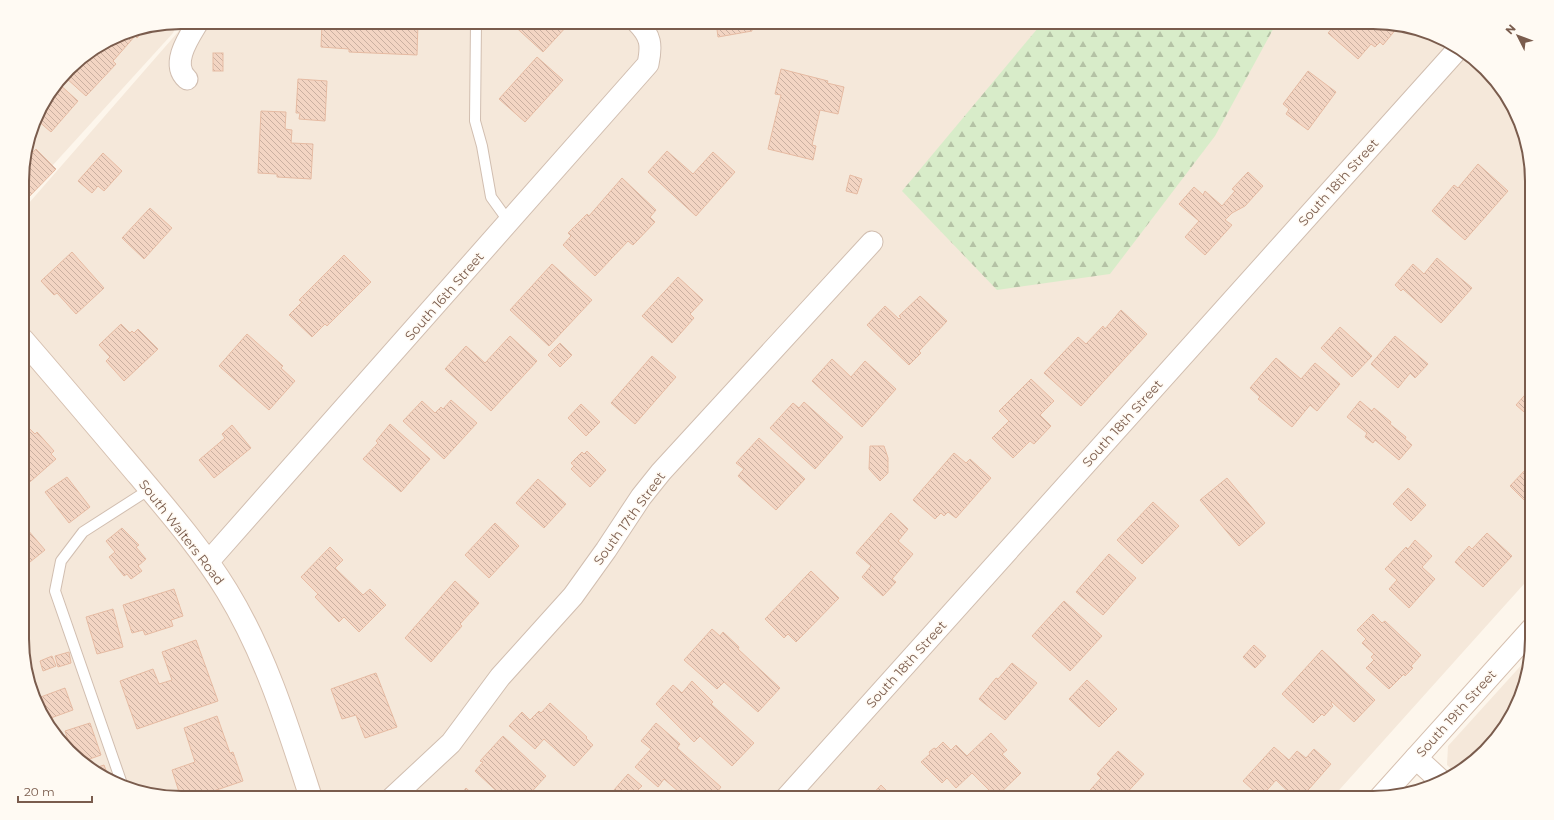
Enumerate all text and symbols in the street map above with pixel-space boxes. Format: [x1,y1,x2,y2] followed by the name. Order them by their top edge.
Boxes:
[1498,16,1538,56] north arrow
[1502,21,1519,37] text: N
[1295,135,1381,229] street label: South 18th Street
[401,249,487,343] street label: South 16th Street
[1079,376,1165,470] street label: South 18th Street
[590,468,668,568] street label: South 17th Street
[136,476,228,588] street label: South Walters Road
[863,617,949,711] street label: South 18th Street
[1413,666,1499,760] street label: South 19th Street
[18,778,92,804] scale bar
[24,784,55,799] text: 20 m

